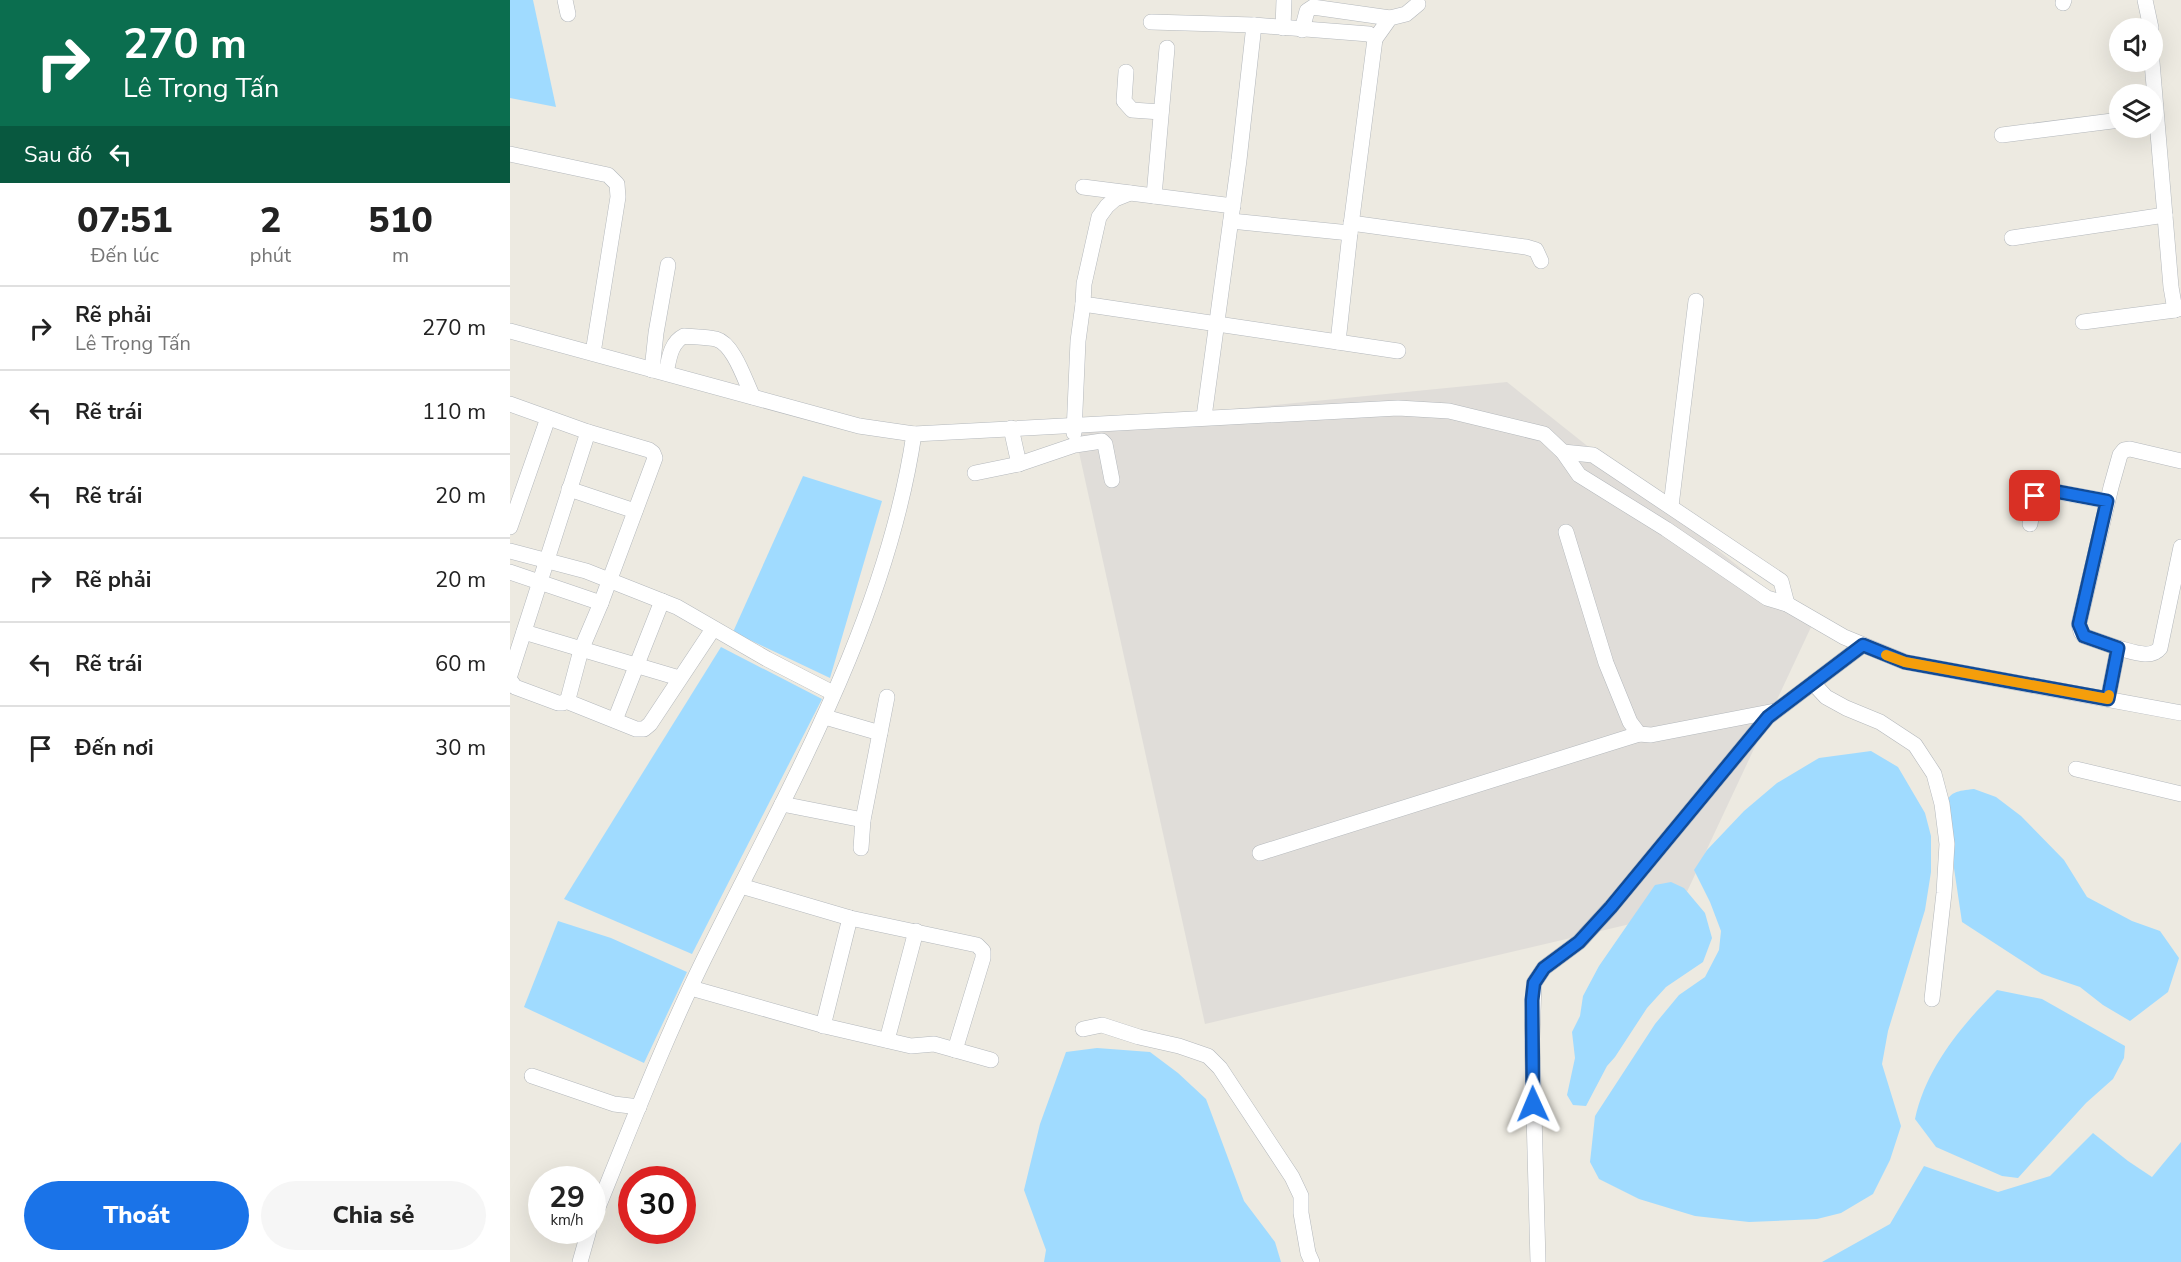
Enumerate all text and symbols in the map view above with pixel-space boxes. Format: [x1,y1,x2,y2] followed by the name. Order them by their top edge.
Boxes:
[123,16,247,73] text: 270 m
[2109,18,2163,138] map controls
[2109,18,2163,72] button: sound
[24,24,102,102] icon: right
[123,70,279,107] text: Lê Trọng Tấn
[2109,84,2163,138] button: layers
[104,138,137,171] icon: left
[24,140,92,170] text: Sau đó
[77,196,173,245] text: 07:51
[260,196,281,245] text: 2
[368,196,433,245] text: 510
[91,242,159,269] text: Đến lúc
[250,242,291,269] text: phút
[392,242,409,269] text: m
[75,300,151,330] text: Rẽ phải
[24,312,57,345] icon: right
[422,313,486,343] text: 270 m
[75,330,191,357] text: Lê Trọng Tấn
[24,396,57,429] icon: left
[75,397,142,427] text: Rẽ trái
[422,397,486,427] text: 110 m
[2009,470,2060,521] pin
[2018,479,2051,512] icon: arrive
[24,480,57,513] icon: left
[75,481,142,511] text: Rẽ trái
[435,481,486,511] text: 20 m
[24,564,57,597] icon: right
[75,565,151,595] text: Rẽ phải
[435,565,486,595] text: 20 m
[24,648,57,681] icon: left
[75,649,142,679] text: Rẽ trái
[435,649,486,679] text: 60 m
[24,732,57,765] icon: arrive
[75,733,154,763] text: Đến nơi
[435,733,486,763] text: 30 m
[1501,1072,1565,1136] position arrow
[618,1166,696,1244] speed limit sign: 30
[549,1177,585,1218] text: 29
[24,1181,249,1250] button: Thoát
[261,1181,486,1250] button: Chia sẻ
[550,1210,584,1230] text: km/h

